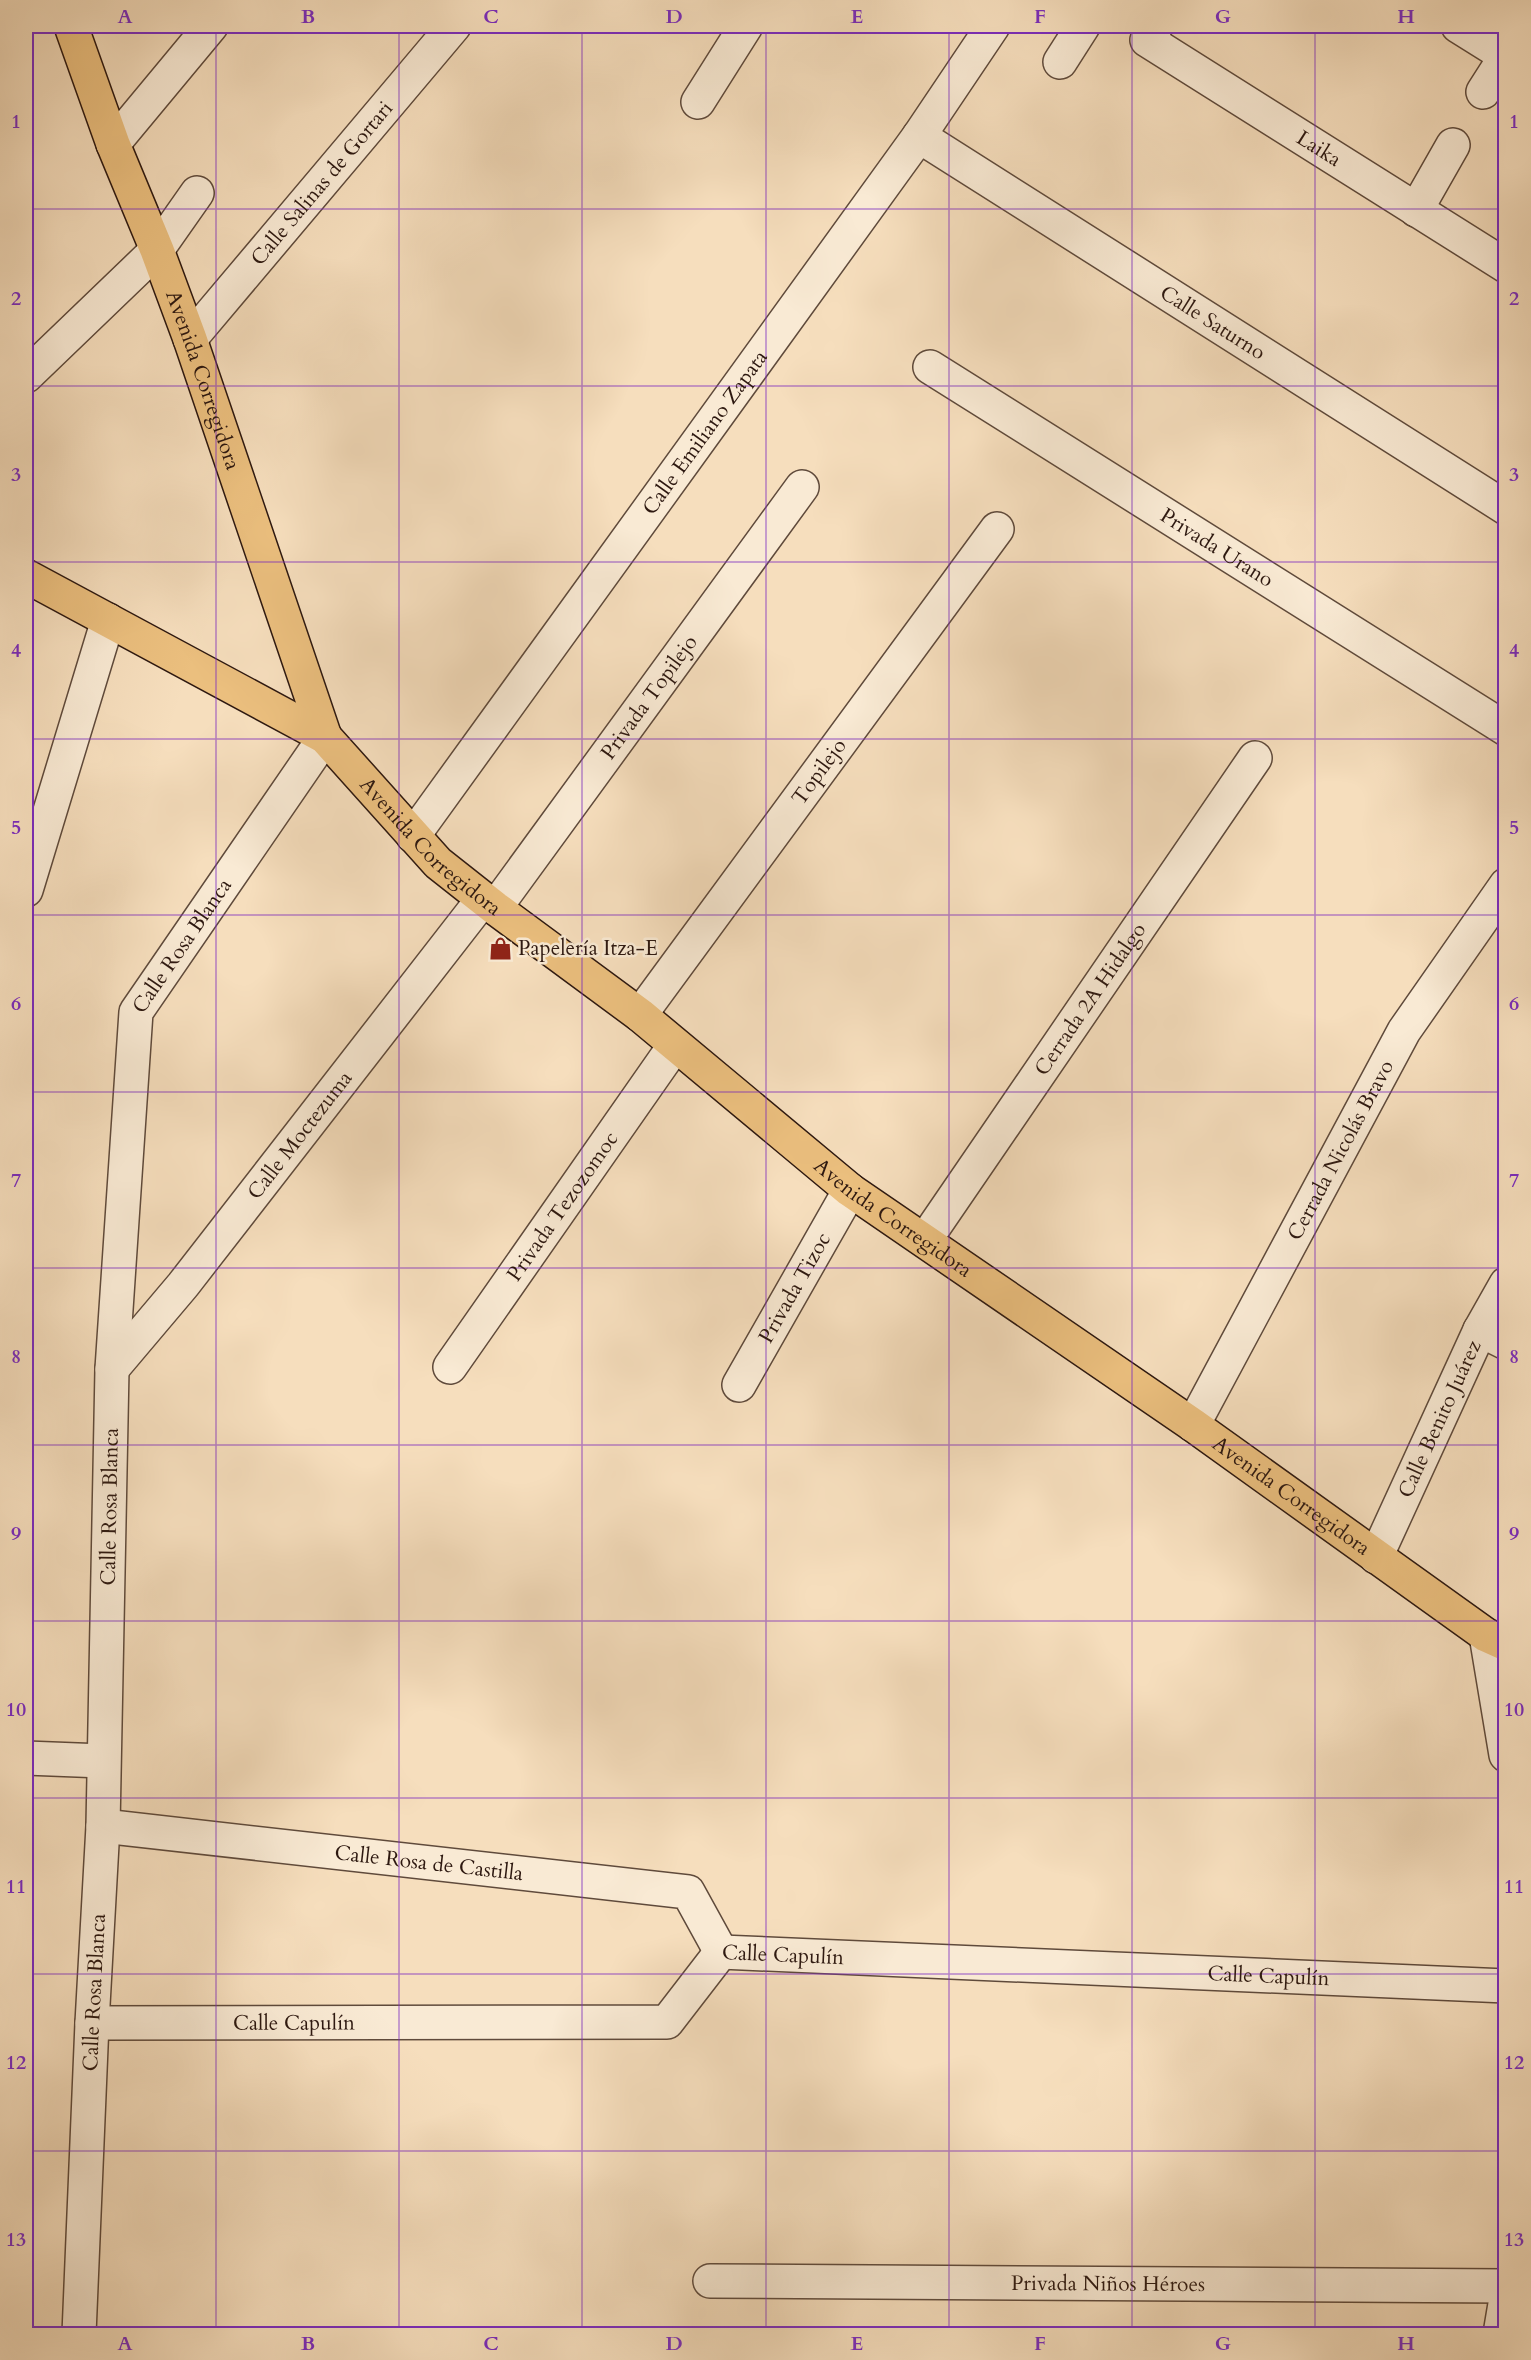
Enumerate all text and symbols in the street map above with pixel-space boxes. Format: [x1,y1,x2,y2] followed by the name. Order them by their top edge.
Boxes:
[117,3,133,30] text: A
[301,3,315,30] text: B
[483,3,499,30] text: C
[665,3,683,30] text: D
[851,3,863,30] text: E
[1034,3,1046,30] text: F
[1215,3,1231,30] text: G
[1397,3,1415,30] text: H
[244,95,399,271] street label: Calle Salinas de Gortari
[11,108,21,135] text: 1
[1509,108,1519,135] text: 1
[1291,123,1347,173] street label: Laika
[1155,278,1271,367] street label: Calle Saturno
[11,285,21,312] text: 2
[1509,285,1519,312] text: 2
[159,286,248,474] street label: Avenida Corregidora
[635,344,774,521] street label: Calle Emiliano Zapata
[11,461,21,488] text: 3
[1509,461,1519,488] text: 3
[1155,501,1279,594] street label: Privada Urano
[594,629,704,765] street label: Privada Topilejo
[11,637,21,664] text: 4
[1509,637,1519,664] text: 4
[785,732,853,811] street label: Topilejo
[353,771,507,922] street label: Avenida Corregidora
[11,814,21,841] text: 5
[1509,814,1519,841] text: 5
[125,872,238,1019] street label: Calle Rosa Blanca
[1027,917,1153,1081] street label: Cerrada 2A Hidalgo
[518,934,658,963] place label: Papelería Itza-E
[487,935,513,961] shop icon: Papelería Itza-E
[11,990,21,1017] text: 6
[1509,990,1519,1017] text: 6
[1280,1055,1400,1245] street label: Cerrada Nicolás Bravo
[240,1065,359,1205] street label: Calle Moctezuma
[500,1126,625,1287] street label: Privada Tezozomoc
[808,1151,978,1284] street label: Avenida Corregidora
[11,1167,21,1194] text: 7
[1509,1167,1519,1194] text: 7
[751,1227,837,1348] street label: Privada Tizoc
[1391,1335,1488,1502] street label: Calle Benito Juárez
[11,1343,21,1370] text: 8
[1509,1343,1519,1370] text: 8
[93,1427,125,1586] street label: Calle Rosa Blanca
[1207,1429,1376,1562] street label: Avenida Corregidora
[11,1520,21,1547] text: 9
[1509,1520,1519,1547] text: 9
[6,1696,26,1723] text: 10
[1504,1696,1524,1723] text: 10
[333,1838,525,1888] street label: Calle Rosa de Castilla
[6,1873,26,1900] text: 11
[1504,1873,1524,1900] text: 11
[75,1913,113,2072] street label: Calle Rosa Blanca
[721,1938,845,1972] street label: Calle Capulín
[1207,1959,1330,1993] street label: Calle Capulín
[233,2008,355,2037] street label: Calle Capulín
[6,2049,26,2076] text: 12
[1504,2049,1524,2076] text: 12
[6,2226,26,2253] text: 13
[1504,2226,1524,2253] text: 13
[1011,2268,1205,2299] street label: Privada Niños Héroes
[117,2330,133,2357] text: A
[301,2330,315,2357] text: B
[483,2330,499,2357] text: C
[665,2330,683,2357] text: D
[851,2330,863,2357] text: E
[1034,2330,1046,2357] text: F
[1215,2330,1231,2357] text: G
[1397,2330,1415,2357] text: H

